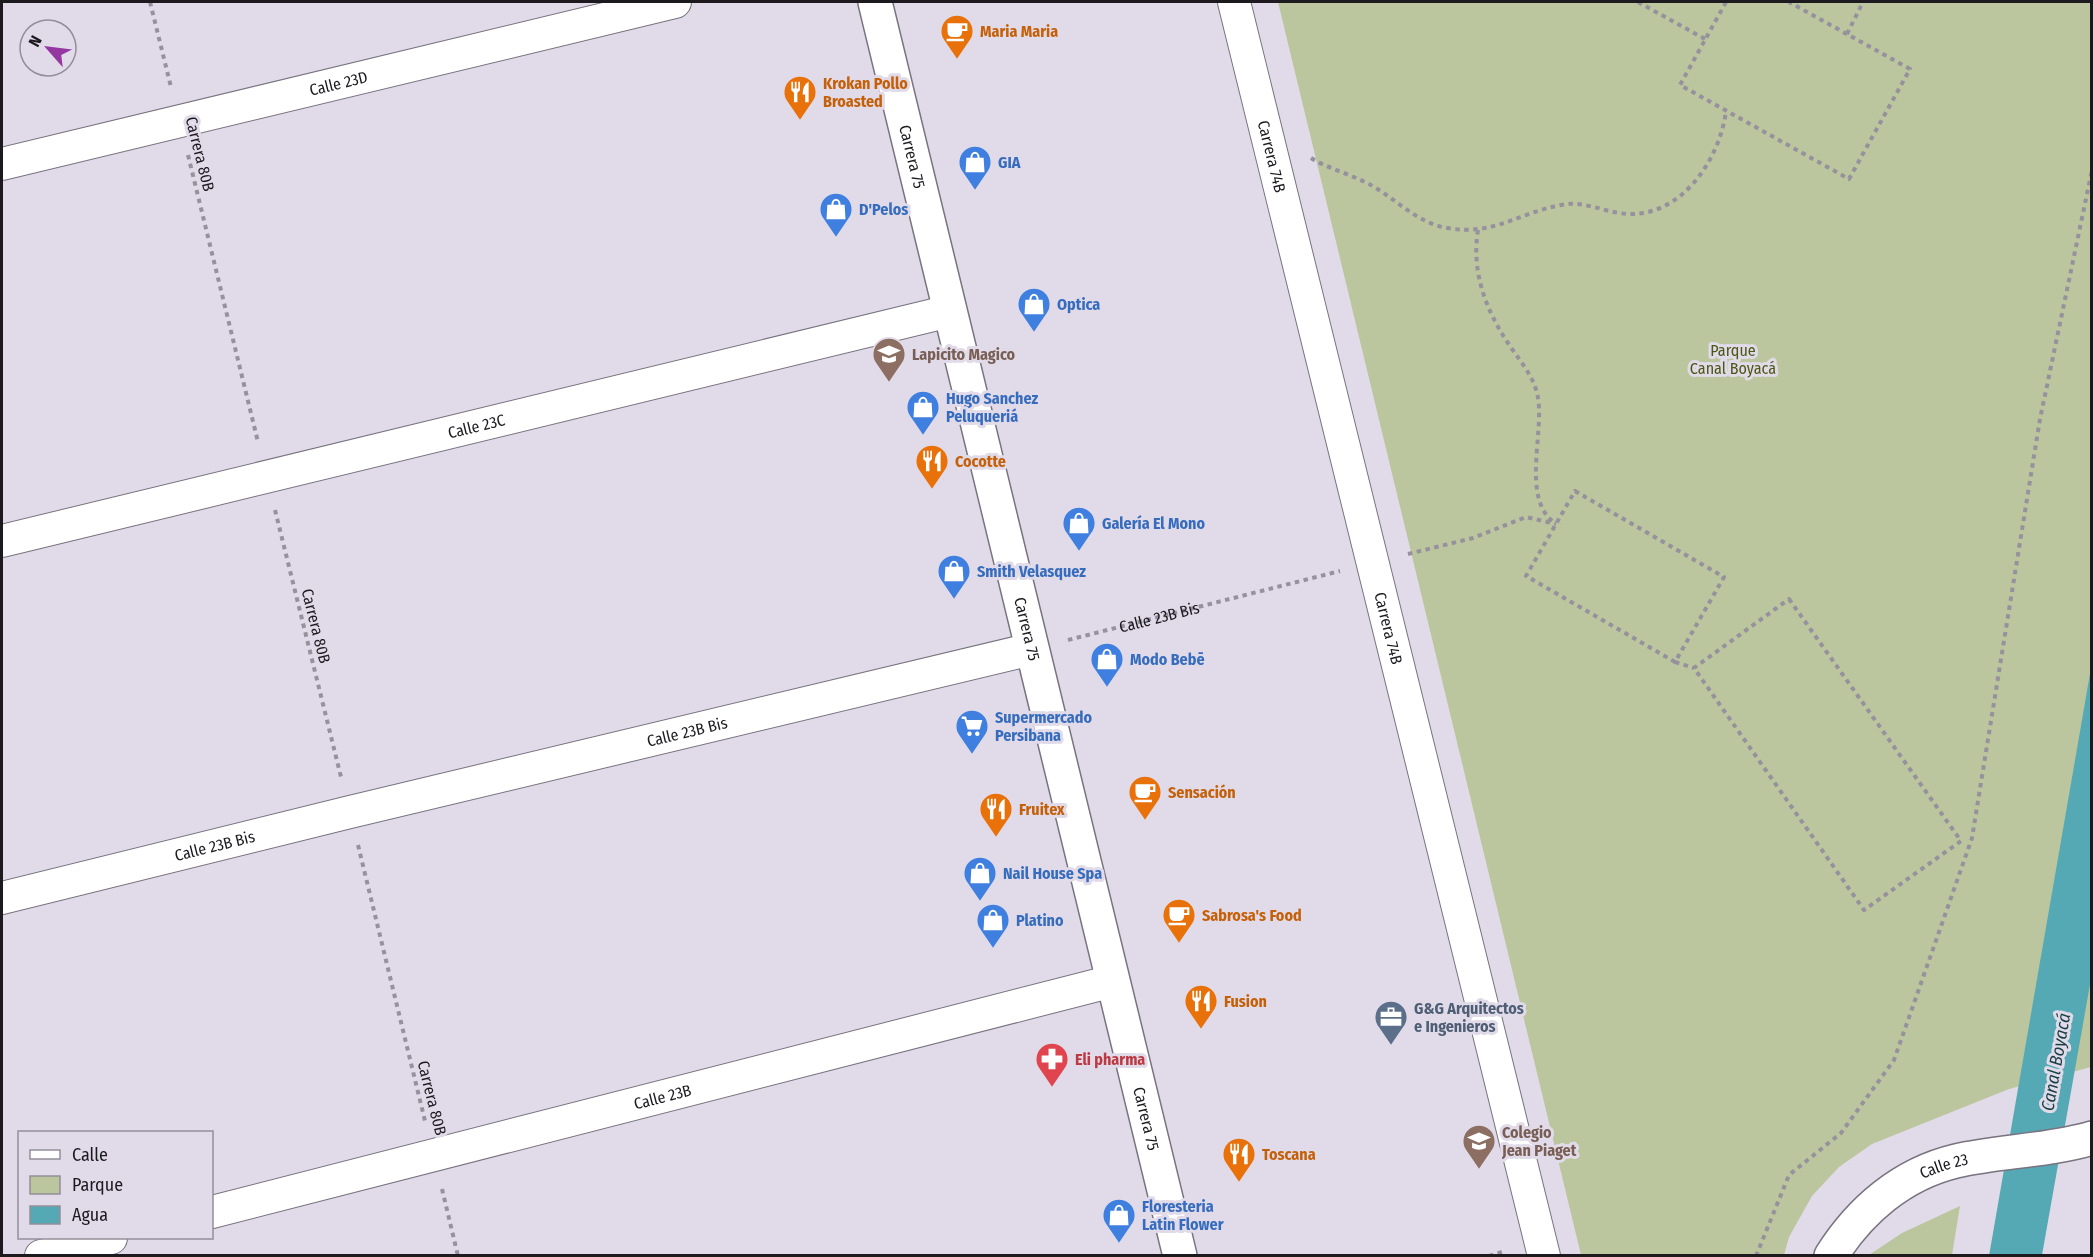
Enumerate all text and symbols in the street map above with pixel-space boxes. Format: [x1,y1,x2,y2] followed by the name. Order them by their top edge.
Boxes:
[939,13,975,60] cafe icon: Maria Maria
[18,18,78,78] north arrow
[980,22,1058,41] place label: Maria Maria
[25,32,46,50] text: N
[307,67,369,99] street label: Calle 23D
[782,74,818,121] restaurant icon: Krokan Pollo Broasted
[823,74,908,111] place label: Krokan Pollo Broasted
[182,115,218,194] street label: Carrera 80B
[1254,118,1290,195] street label: Carrera 74B
[896,123,929,190] street label: Carrera 75
[957,144,993,191] shop icon: GIA
[998,153,1021,172] place label: GIA
[818,191,854,238] shop icon: D'Pelos
[859,200,908,219] place label: D'Pelos
[1016,286,1052,333] shop icon: Optica
[1057,295,1100,314] place label: Optica
[871,336,907,383] school or university icon: Lapicito Magico
[1690,341,1776,378] park label: Parque Canal Boyacá
[912,345,1016,364] place label: Lapicito Magico
[905,389,941,436] shop icon: Hugo Sanchez Peluqueriá
[946,389,1038,426] place label: Hugo Sanchez Peluqueriá
[446,410,507,442] street label: Calle 23C
[914,443,950,490] restaurant icon: Cocotte
[955,452,1006,471] place label: Cocotte
[1061,505,1097,552] shop icon: Galería El Mono
[1102,514,1205,533] place label: Galería El Mono
[936,553,972,600] shop icon: Smith Velasquez
[977,562,1086,581] place label: Smith Velasquez
[298,587,334,666] street label: Carrera 80B
[1371,590,1407,666] street label: Carrera 74B
[1011,595,1044,662] street label: Carrera 75
[1117,598,1201,636] street label: Calle 23B Bis
[1089,641,1125,688] shop icon: Modo Bebē
[1130,650,1205,669] place label: Modo Bebē
[954,708,990,755] supermarket icon: Supermercado Persibana
[995,708,1092,745] place label: Supermercado Persibana
[645,713,729,750] street label: Calle 23B Bis
[1127,774,1163,821] cafe icon: Sensación
[1168,783,1236,802] place label: Sensación
[978,791,1014,838] restaurant icon: Fruitex
[1019,800,1065,819] place label: Fruitex
[172,826,257,865] street label: Calle 23B Bis
[962,855,998,902] shop icon: Nail House Spa
[1003,864,1102,883] place label: Nail House Spa
[1161,897,1197,944] cafe icon: Sabrosa's Food
[975,902,1011,949] shop icon: Platino
[1202,906,1302,925] place label: Sabrosa's Food
[1016,911,1064,930] place label: Platino
[1183,983,1219,1030] restaurant icon: Fusion
[1224,992,1267,1011] place label: Fusion
[1373,999,1409,1046] office icon: G&G Arquitectos e Ingenieros
[1414,999,1524,1036] place label: G&G Arquitectos e Ingenieros
[2037,1011,2075,1113] water label: Canal Boyacá
[1034,1041,1070,1088] pharmacy icon: Eli pharma
[1075,1050,1145,1069] place label: Eli pharma
[414,1059,450,1138] street label: Carrera 80B
[632,1080,693,1113] street label: Calle 23B
[1130,1085,1163,1152] street label: Carrera 75
[1461,1123,1497,1170] school or university icon: Colegio Jean Piaget
[1501,1123,1577,1160] place label: Colegio Jean Piaget
[18,1131,213,1239] legend
[1221,1136,1257,1183] restaurant icon: Toscana
[72,1144,108,1166] text: Calle
[1262,1145,1316,1164] place label: Toscana
[1916,1149,1970,1182] street label: Calle 23
[72,1174,123,1196] text: Parque
[1101,1197,1137,1244] shop icon: Floresteria Latin Flower
[1142,1197,1224,1234] place label: Floresteria Latin Flower
[72,1204,108,1226] text: Agua

